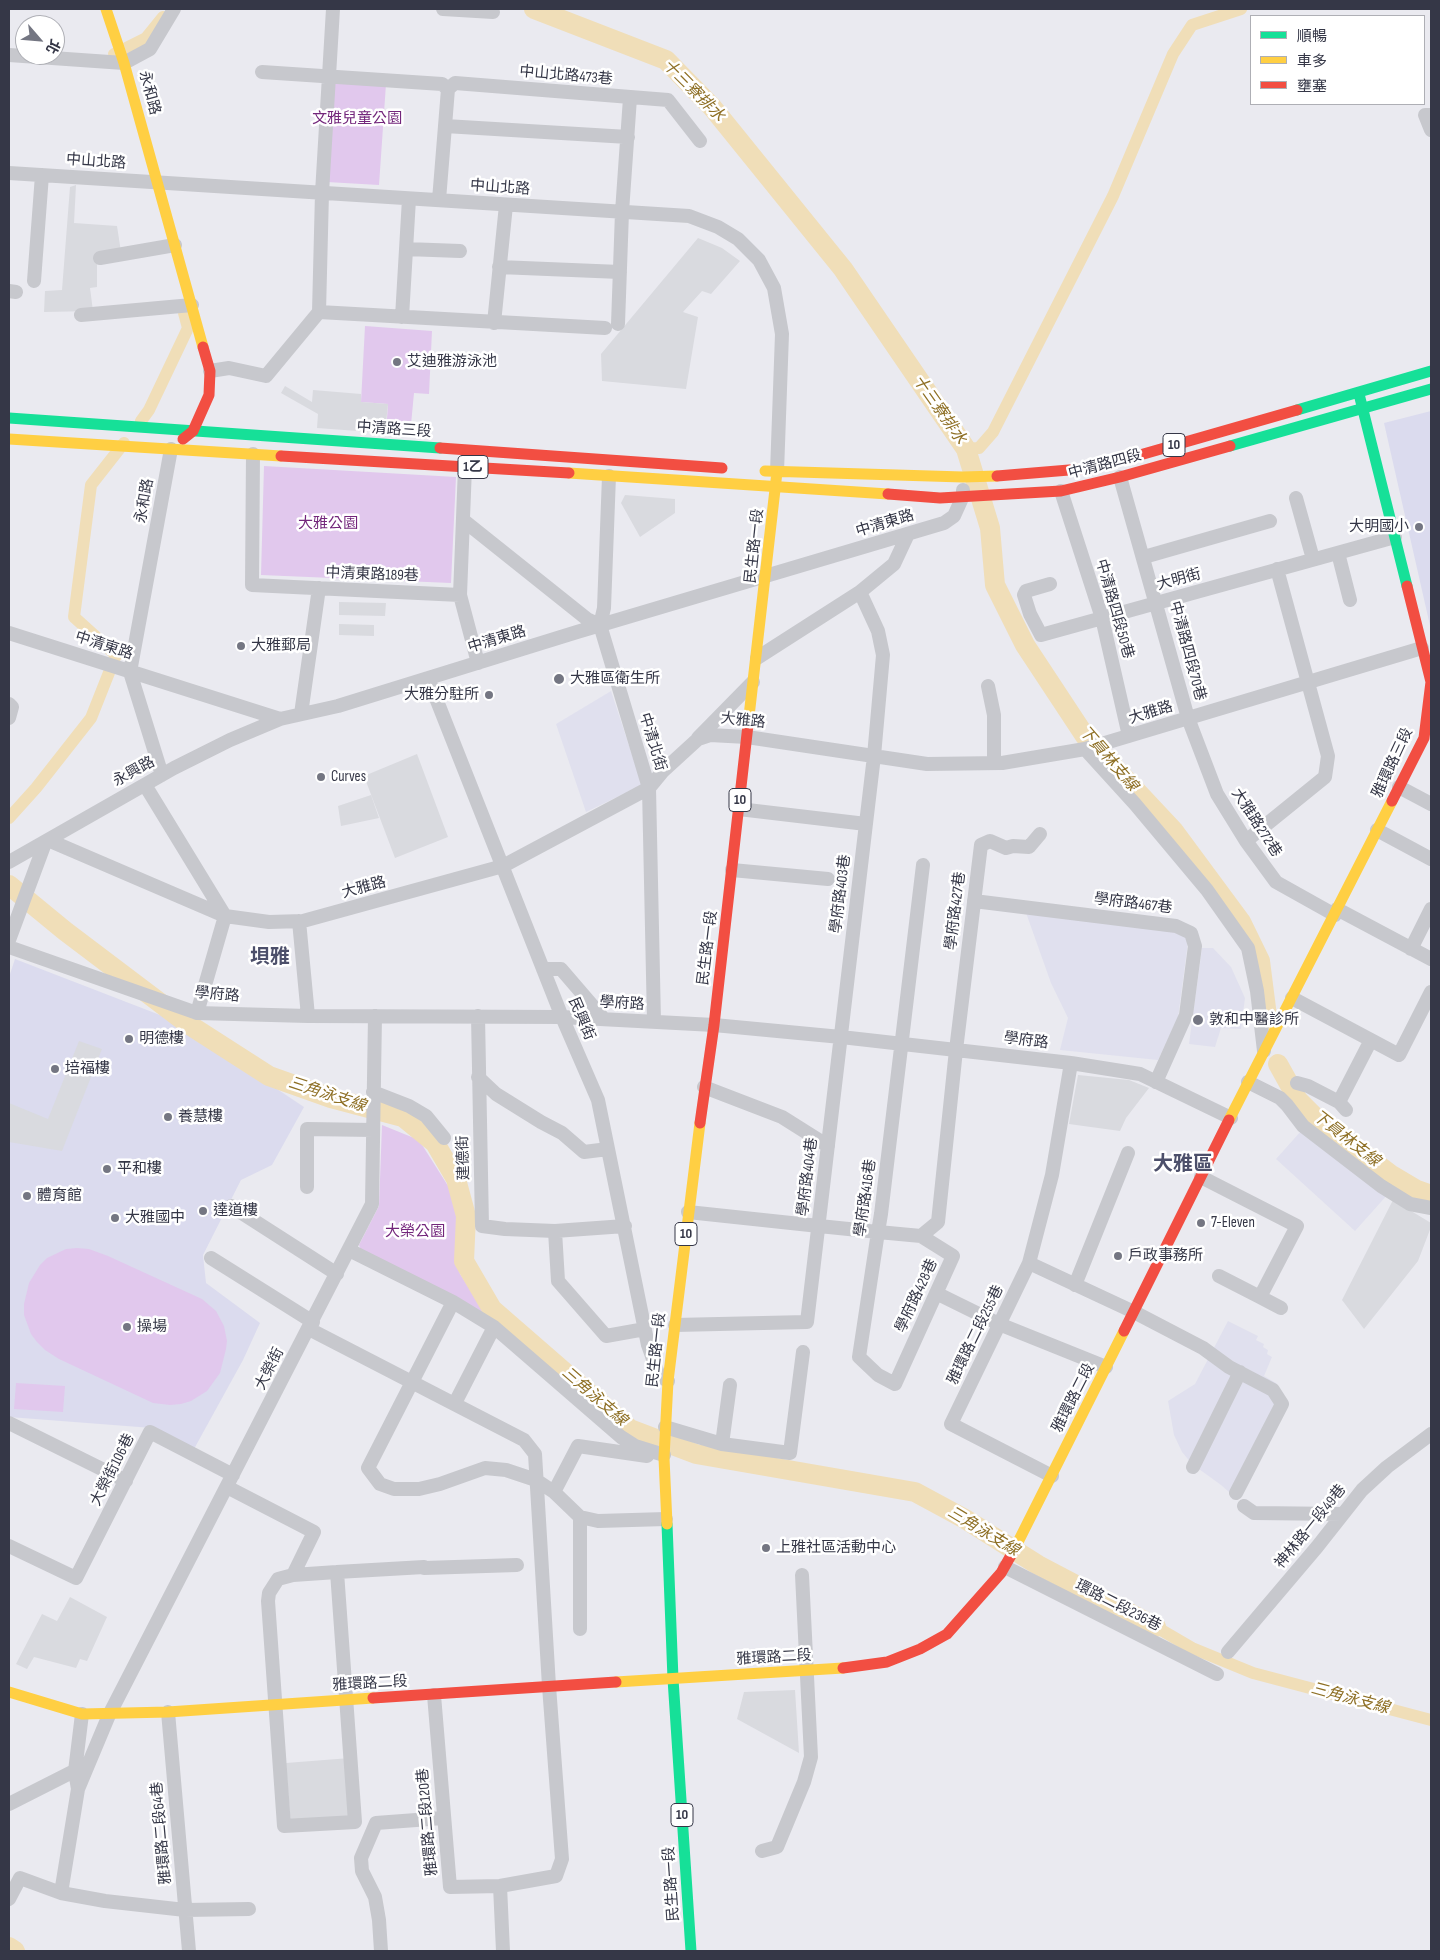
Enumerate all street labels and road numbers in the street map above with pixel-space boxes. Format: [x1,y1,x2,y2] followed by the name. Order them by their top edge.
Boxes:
[519,63,613,89] street label: 中山北路473巷
[134,69,164,117] street label: 永和路
[65,151,127,173] street label: 中山北路
[469,177,531,199] street label: 中山北路
[356,418,432,442] street label: 中清路三段
[1163,434,1185,456] road number: 10
[1066,447,1144,483] street label: 中清路四段
[458,456,488,478] road number: 1乙
[132,477,158,525] street label: 永和路
[854,507,916,541] street label: 中清東路
[742,508,768,584] street label: 民生路一段
[1091,557,1137,661] street label: 中清路四段50巷
[325,564,419,586] street label: 中清東路189巷
[1155,565,1203,595] street label: 大明街
[1165,599,1209,703] street label: 中清路四段70巷
[466,623,528,657] street label: 中清東路
[73,628,135,664] street label: 中清東路
[1127,698,1175,728] street label: 大雅路
[720,710,766,732] street label: 大雅路
[635,711,669,773] street label: 中清北街
[1369,725,1417,801] street label: 雅環路三段
[110,753,158,791] street label: 永興路
[1227,785,1285,861] street label: 大雅路272巷
[729,788,751,812] road number: 10
[827,854,855,934] street label: 學府路403巷
[942,871,970,951] street label: 學府路427巷
[340,873,388,903] street label: 大雅路
[1093,890,1173,918] street label: 學府路467巷
[694,910,722,986] street label: 民生路一段
[194,984,240,1006] street label: 學府路
[599,994,645,1014] street label: 學府路
[564,995,598,1043] street label: 民興街
[1003,1029,1049,1053] street label: 學府路
[454,1135,474,1181] street label: 建德街
[794,1137,822,1217] street label: 學府路404巷
[852,1158,880,1238] street label: 學府路416巷
[675,1222,697,1246] road number: 10
[892,1256,942,1336] street label: 學府路428巷
[944,1282,1008,1388] street label: 雅環路二段255巷
[644,1312,670,1388] street label: 民生路一段
[252,1345,288,1393] street label: 大榮街
[1049,1361,1099,1435] street label: 雅環路二段
[87,1431,139,1509] street label: 大榮街106巷
[1272,1481,1350,1573] street label: 神林路一段49巷
[1072,1577,1164,1635] street label: 環路二段236巷
[736,1647,812,1669] street label: 雅環路二段
[332,1673,408,1695] street label: 雅環路二段
[414,1767,442,1877] street label: 雅環路二段120巷
[149,1781,175,1885] street label: 雅環路二段64巷
[671,1804,693,1826] road number: 10
[660,1846,684,1922] street label: 民生路一段

